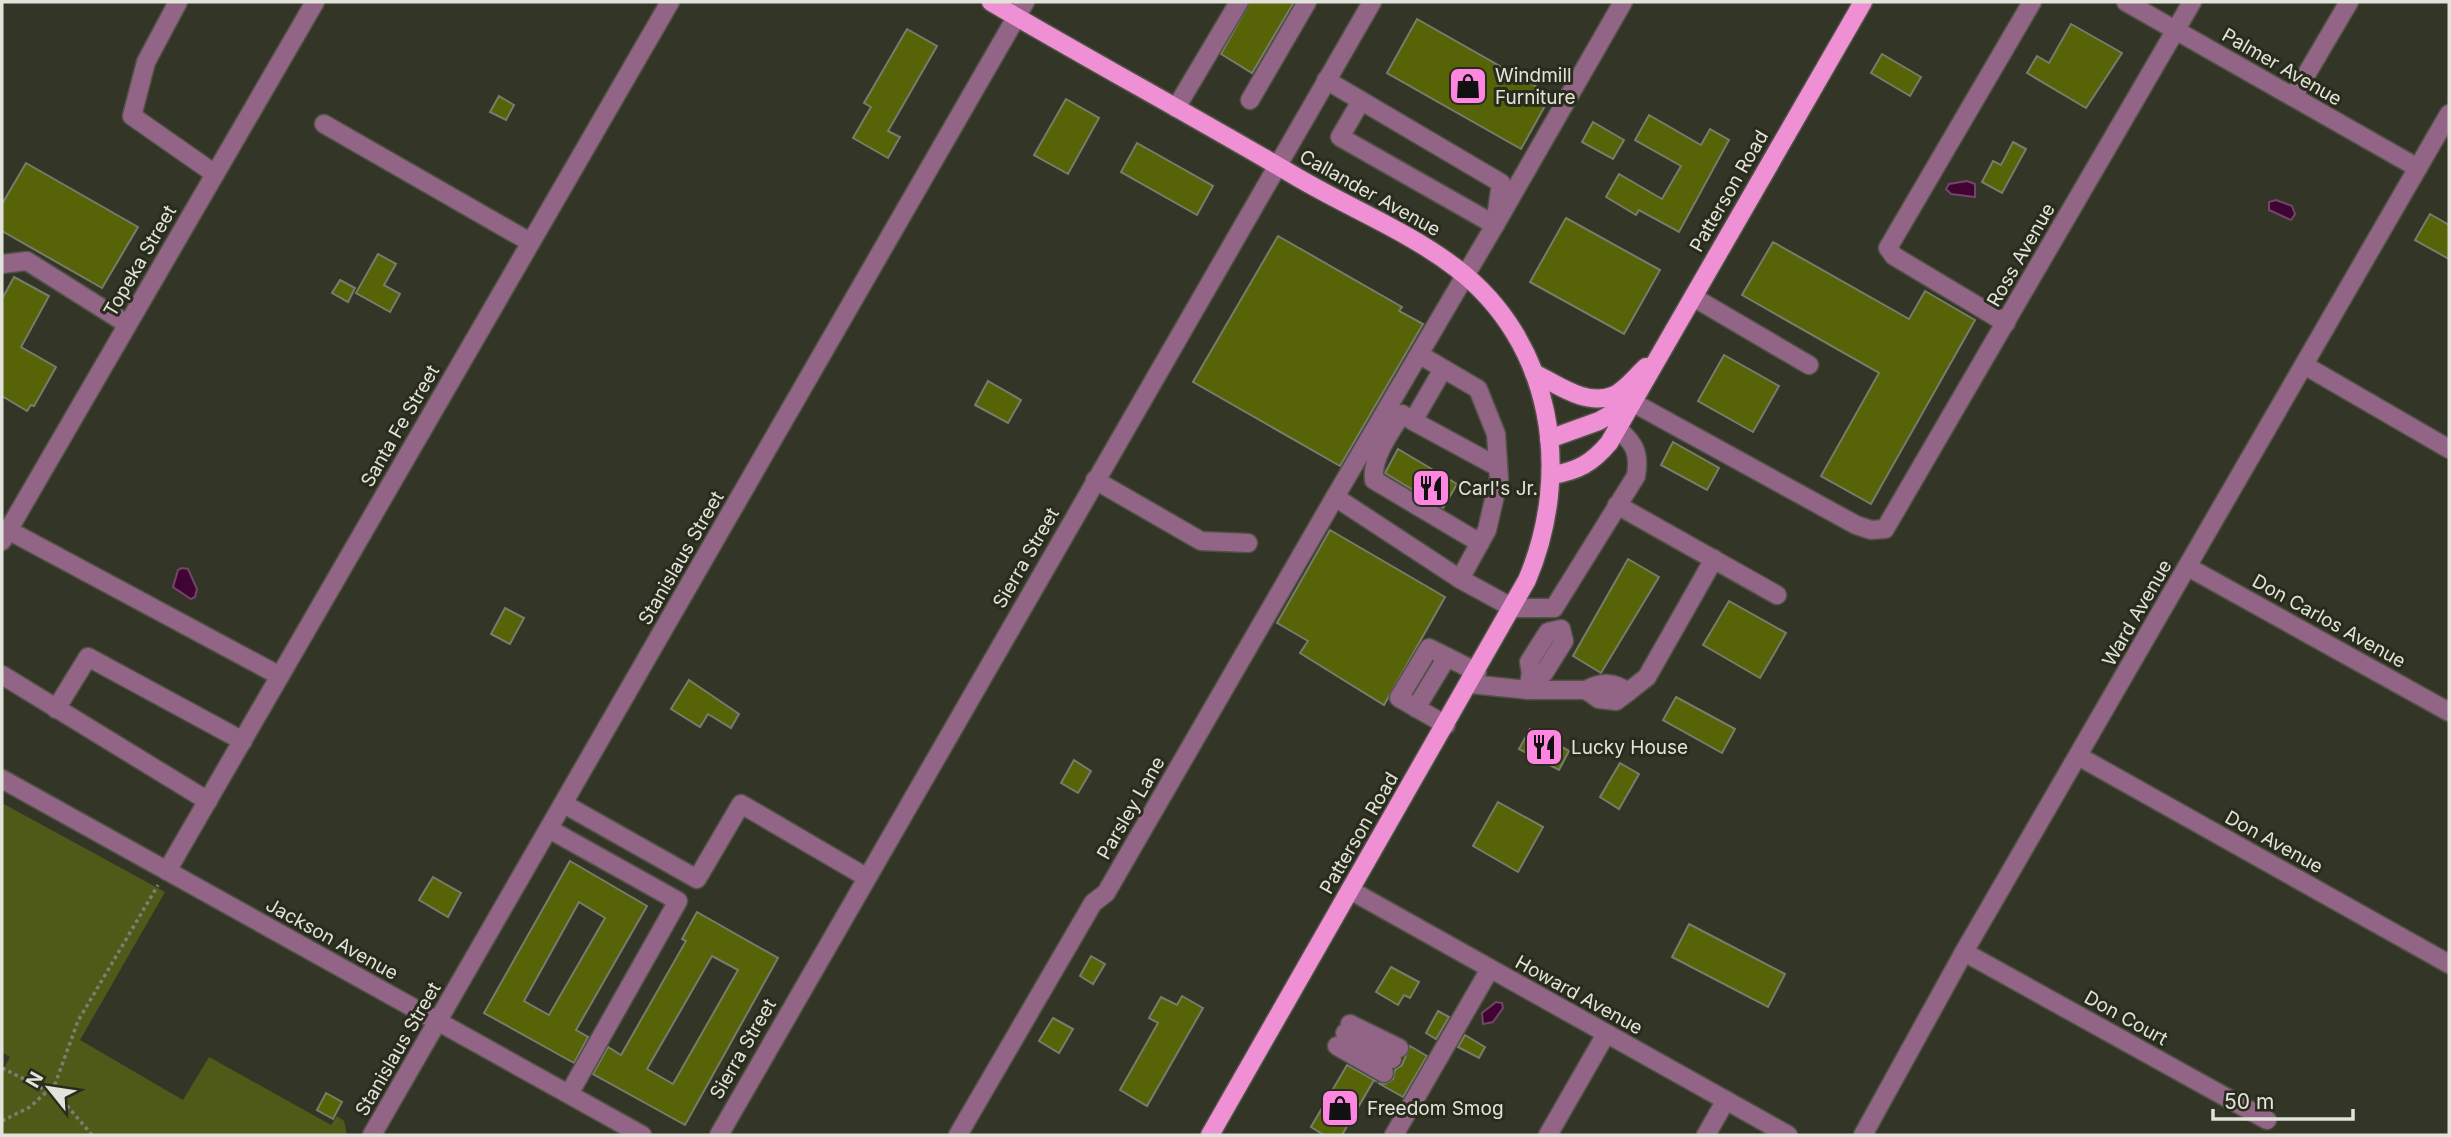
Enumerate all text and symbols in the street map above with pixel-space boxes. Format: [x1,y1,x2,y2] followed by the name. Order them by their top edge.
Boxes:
[2218,23,2346,111] street label: Palmer Avenue
[1495,64,1575,109] place label: Windmill Furniture
[1447,65,1489,107] shop icon: Windmill Furniture
[1685,126,1773,256] street label: Patterson Road
[1296,145,1444,241] street label: Callander Avenue
[1982,199,2060,311] street label: Ross Avenue
[99,201,181,321] street label: Topeka Street
[356,361,444,491] street label: Santa Fe Street
[1410,467,1452,509] restaurant icon: Carl's Jr.
[1458,477,1538,500] place label: Carl's Jr.
[633,487,729,629] street label: Stanislaus Street
[988,504,1064,612] street label: Sierra Street
[2097,556,2177,670] street label: Ward Avenue
[2248,569,2410,673] street label: Don Carlos Avenue
[1523,726,1565,768] restaurant icon: Lucky House
[1571,736,1688,759] place label: Lucky House
[1092,752,1170,864] street label: Parsley Lane
[1315,768,1403,898] street label: Patterson Road
[2221,806,2327,878] street label: Don Avenue
[262,893,402,985] street label: Jackson Avenue
[1511,951,1647,1039] street label: Howard Avenue
[350,978,446,1120] street label: Stanislaus Street
[2080,986,2172,1050] street label: Don Court
[705,995,781,1103] street label: Sierra Street
[14,1053,84,1123] north arrow
[21,1068,48,1092] text: N
[2213,1078,2353,1122] scale bar
[1319,1087,1361,1129] shop icon: Freedom Smog
[2224,1089,2274,1114] text: 50 m
[1367,1097,1504,1120] place label: Freedom Smog

